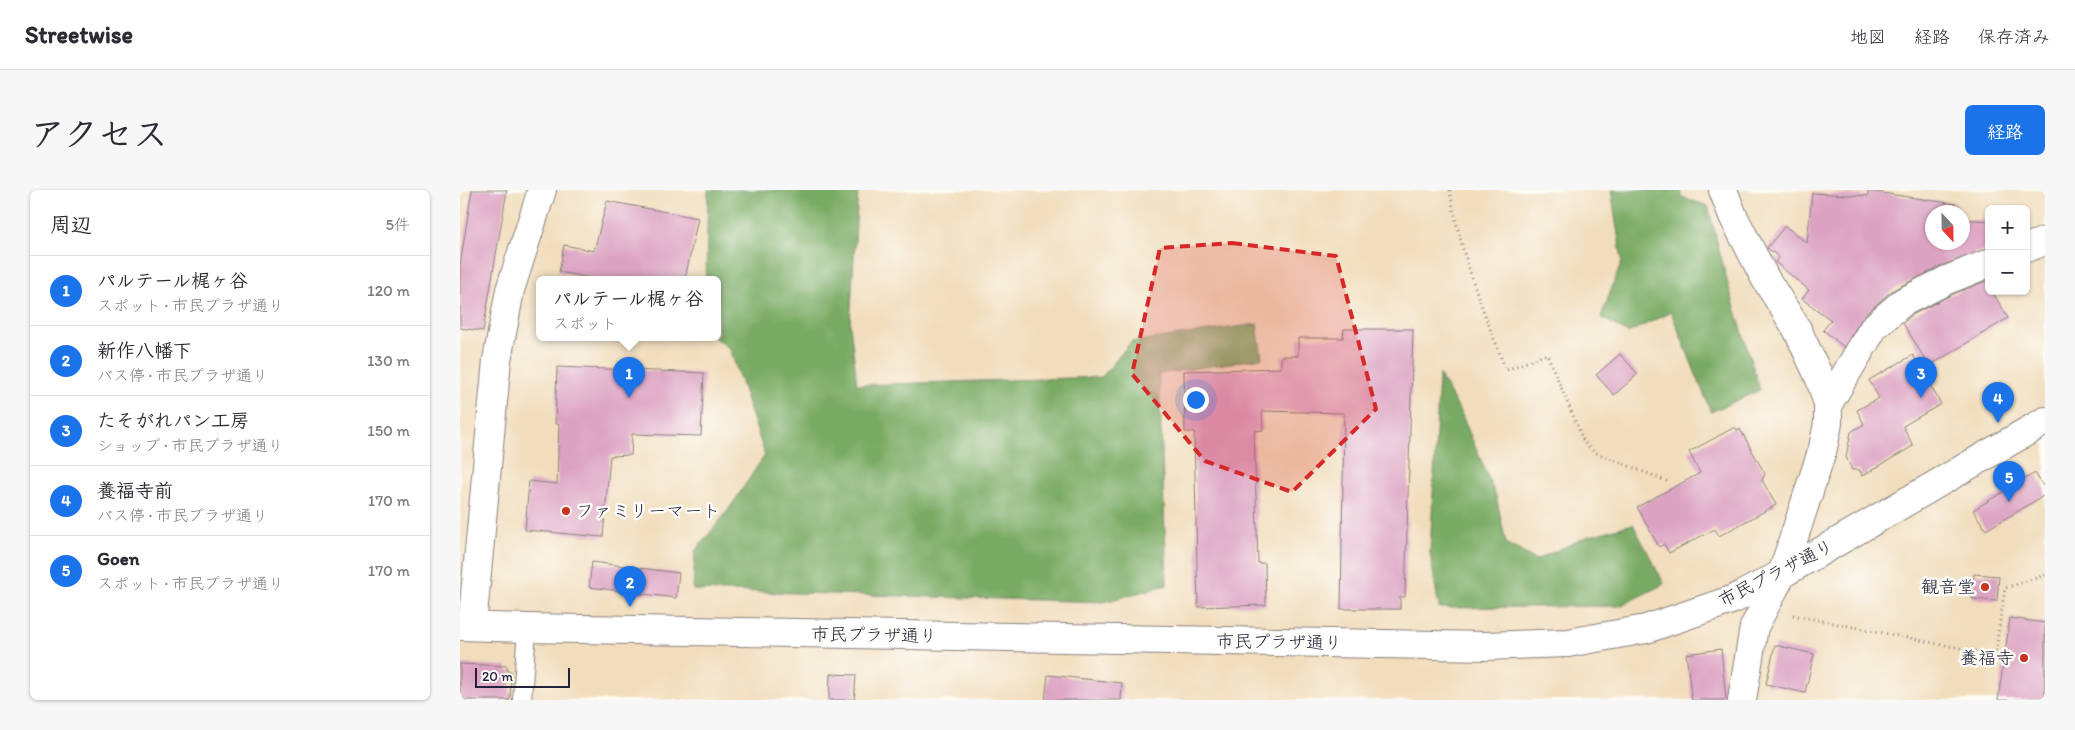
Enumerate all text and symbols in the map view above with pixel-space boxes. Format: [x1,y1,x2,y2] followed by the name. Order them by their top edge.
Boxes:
[25,20,133,49] text: Streetwise
[1850,26,1886,48] text: 地図
[1914,26,1950,48] text: 経路
[1978,26,2050,48] text: 保存済み
[1965,105,2045,155] button: 経路
[30,113,168,155] text: アクセス
[1925,205,1970,250] north arrow
[1985,205,2030,295] map controls
[1985,205,2030,250] button: +
[50,212,92,237] text: 周辺
[386,215,410,234] text: 5件
[1985,250,2030,295] button: −
[97,269,248,292] text: パルテール梶ヶ谷
[536,276,721,341] popup
[62,281,70,300] text: 1
[367,281,410,300] text: 120 m
[553,287,704,310] text: パルテール梶ヶ谷
[97,296,284,315] text: スポット · 市民プラザ通り
[553,314,617,333] text: スポット
[97,339,192,362] text: 新作八幡下
[62,351,70,370] text: 2
[367,351,410,370] text: 130 m
[613,357,645,398] pin: 1
[1905,357,1937,398] pin: 3
[97,366,268,385] text: バス停 · 市民プラザ通り
[1982,382,2014,423] pin: 4
[1183,387,1209,413] your location
[97,409,249,432] text: たそがれパン工房
[62,421,70,440] text: 3
[367,421,410,440] text: 150 m
[97,436,283,455] text: ショップ · 市民プラザ通り
[1993,461,2025,502] pin: 5
[97,479,173,502] text: 養福寺前
[61,491,71,510] text: 4
[368,491,410,510] text: 170 m
[576,500,720,522] place label: ファミリーマート
[560,505,572,517] marker: ファミリーマート
[97,506,268,525] text: バス停 · 市民プラザ通り
[1715,535,1837,611] street label: 市民プラザ通り
[97,547,140,570] text: Goen
[62,561,70,580] text: 5
[368,561,410,580] text: 170 m
[614,566,646,607] pin: 2
[97,574,284,593] text: スポット · 市民プラザ通り
[1921,576,1975,598] place label: 観音堂
[1979,581,1991,593] marker: 観音堂
[811,623,937,647] street label: 市民プラザ通り
[1216,630,1342,654] street label: 市民プラザ通り
[1960,647,2014,669] place label: 養福寺
[2018,652,2030,664] marker: 養福寺
[475,665,570,688] scale bar
[482,668,513,685] text: 20 m

